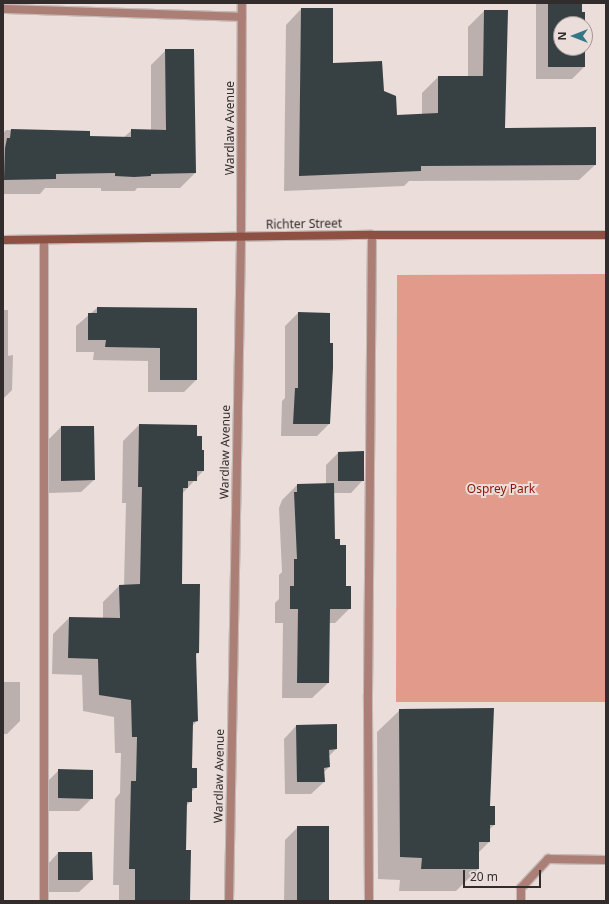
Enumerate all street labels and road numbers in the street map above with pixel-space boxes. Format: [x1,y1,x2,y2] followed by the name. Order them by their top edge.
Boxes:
[223,81,237,175] street label: Wardlaw Avenue
[266,216,342,232] street label: Richter Street
[217,405,233,499] street label: Wardlaw Avenue
[211,729,227,823] street label: Wardlaw Avenue

